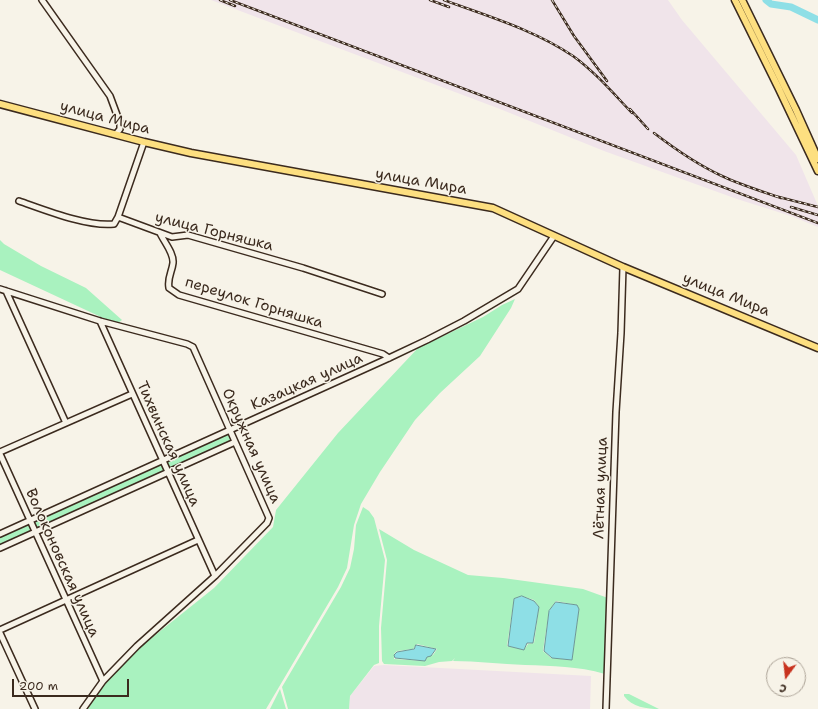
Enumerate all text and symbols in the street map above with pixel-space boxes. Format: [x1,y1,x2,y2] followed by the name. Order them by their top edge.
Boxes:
[58,97,152,139] street label: улица Мира
[374,165,468,199] street label: улица Мира
[153,209,275,255] street label: улица Горняшка
[680,269,772,321] street label: улица Мира
[183,273,325,333] street label: переулок Горняшка
[248,349,366,415] street label: Казацкая улица
[132,379,204,509] street label: Тихвинская улица
[218,386,284,506] street label: Окружная улица
[590,437,612,539] street label: Лётная улица
[21,486,103,640] street label: Волоконовская улица
[766,657,806,697] north arrow
[14,671,131,697] scale bar
[19,678,58,694] text: 200 m
[778,680,788,696] text: С

